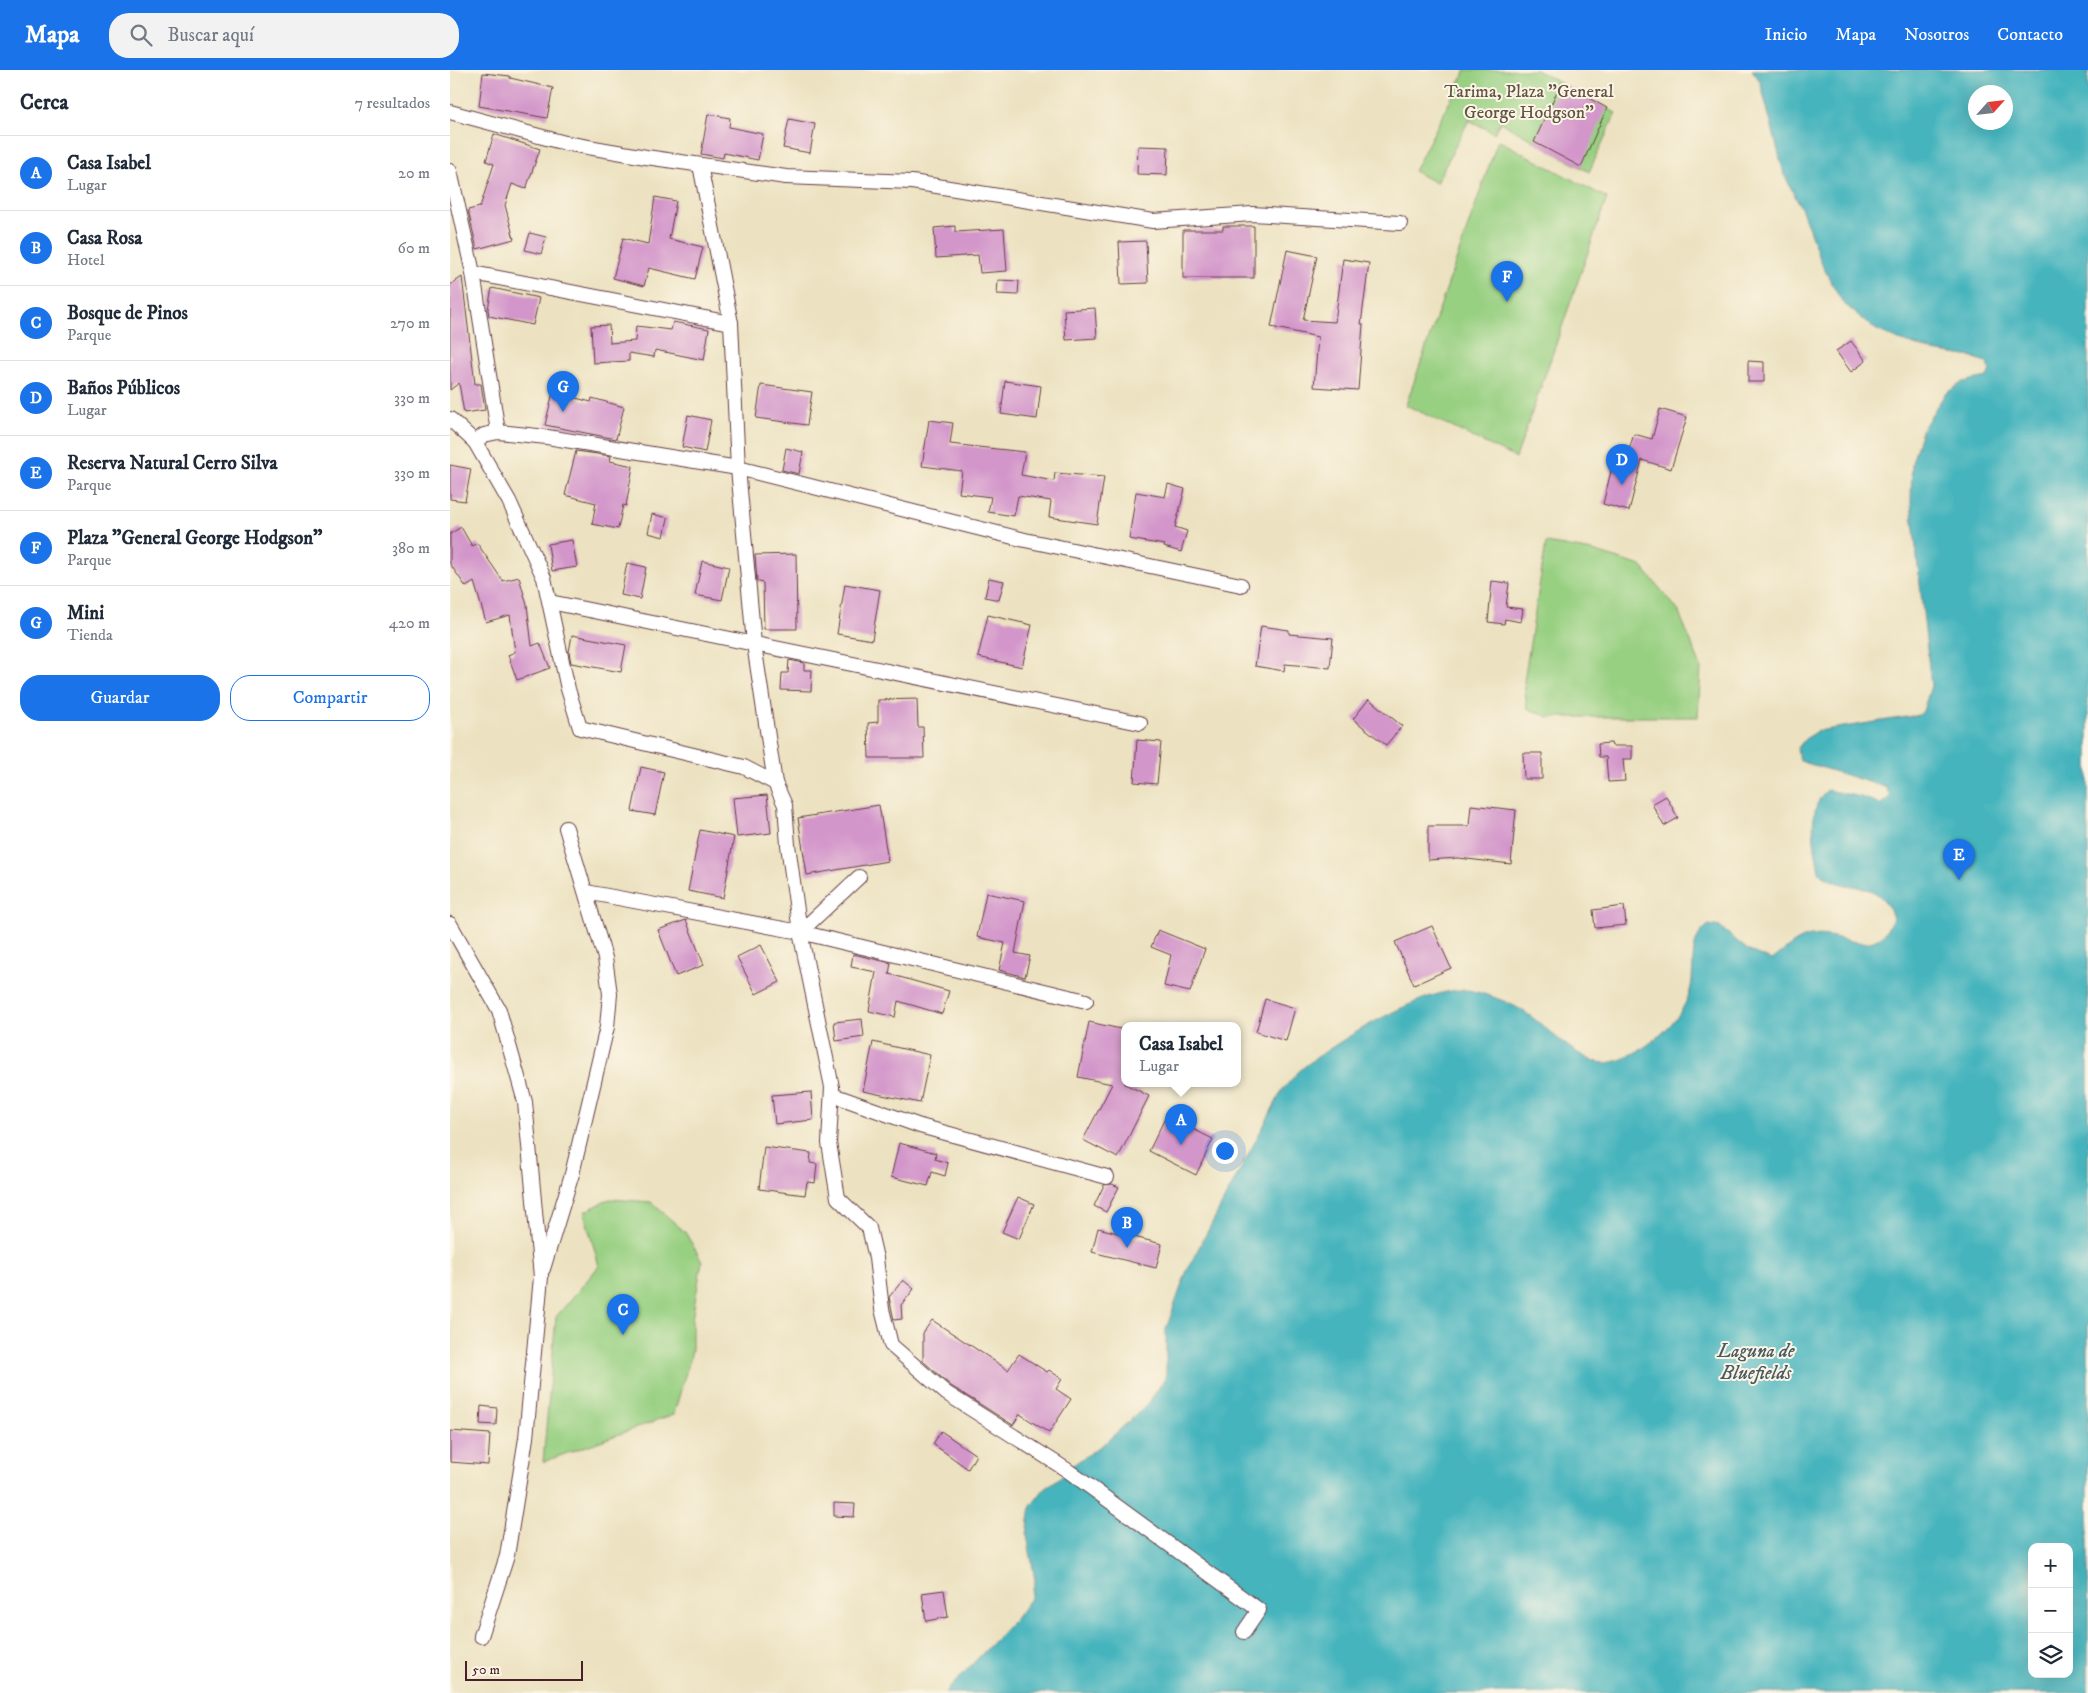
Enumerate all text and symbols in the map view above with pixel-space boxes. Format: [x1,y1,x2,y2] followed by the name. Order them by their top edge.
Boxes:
[109,13,459,58] search box
[25,20,79,50] text: Mapa
[127,21,155,49] icon: search
[167,24,254,47] text: Buscar aquí
[1765,24,1807,46] text: Inicio
[1835,24,1876,46] text: Mapa
[1904,24,1969,46] text: Nosotros
[1997,24,2063,46] text: Contacto
[1444,81,1614,124] park label: Tarima, Plaza "General George Hodgson"
[1968,85,2013,130] north arrow
[20,90,68,116] text: Cerca
[355,93,430,113] text: 7 resultados
[67,152,151,175] text: Casa Isabel
[31,163,41,183] text: A
[398,163,430,183] text: 20 m
[67,175,107,195] text: Lugar
[67,227,142,250] text: Casa Rosa
[31,238,41,258] text: B
[398,238,430,258] text: 60 m
[67,250,105,270] text: Hotel
[1491,261,1523,302] pin: F
[67,302,188,325] text: Bosque de Pinos
[31,313,41,333] text: C
[390,313,430,333] text: 270 m
[67,325,111,345] text: Parque
[547,371,579,412] pin: G
[67,377,180,400] text: Baños Públicos
[30,388,42,408] text: D
[394,388,430,408] text: 330 m
[67,400,107,420] text: Lugar
[1606,444,1638,485] pin: D
[67,452,278,475] text: Reserva Natural Cerro Silva
[30,463,42,483] text: E
[394,463,430,483] text: 330 m
[67,475,111,495] text: Parque
[67,527,322,550] text: Plaza "General George Hodgson"
[31,538,41,558] text: F
[392,538,430,558] text: 380 m
[67,550,111,570] text: Parque
[67,602,104,625] text: Mini
[30,613,42,633] text: G
[389,613,430,633] text: 420 m
[67,625,113,645] text: Tienda
[20,675,220,721] button: Guardar
[230,675,430,721] button: Compartir
[1943,839,1975,880] pin: E
[1121,1022,1241,1087] popup
[1139,1033,1223,1056] text: Casa Isabel
[1139,1056,1179,1076] text: Lugar
[1165,1104,1197,1145] pin: A
[1212,1138,1238,1164] your location
[1111,1207,1143,1248] pin: B
[607,1294,639,1335] pin: C
[1717,1340,1795,1385] water label: Laguna de Bluefields
[2028,1543,2073,1678] map controls
[2028,1543,2073,1588] button: +
[2028,1588,2073,1633] button: −
[2028,1633,2073,1678] button: layers
[465,1658,582,1681] scale bar
[472,1661,500,1679] text: 50 m

